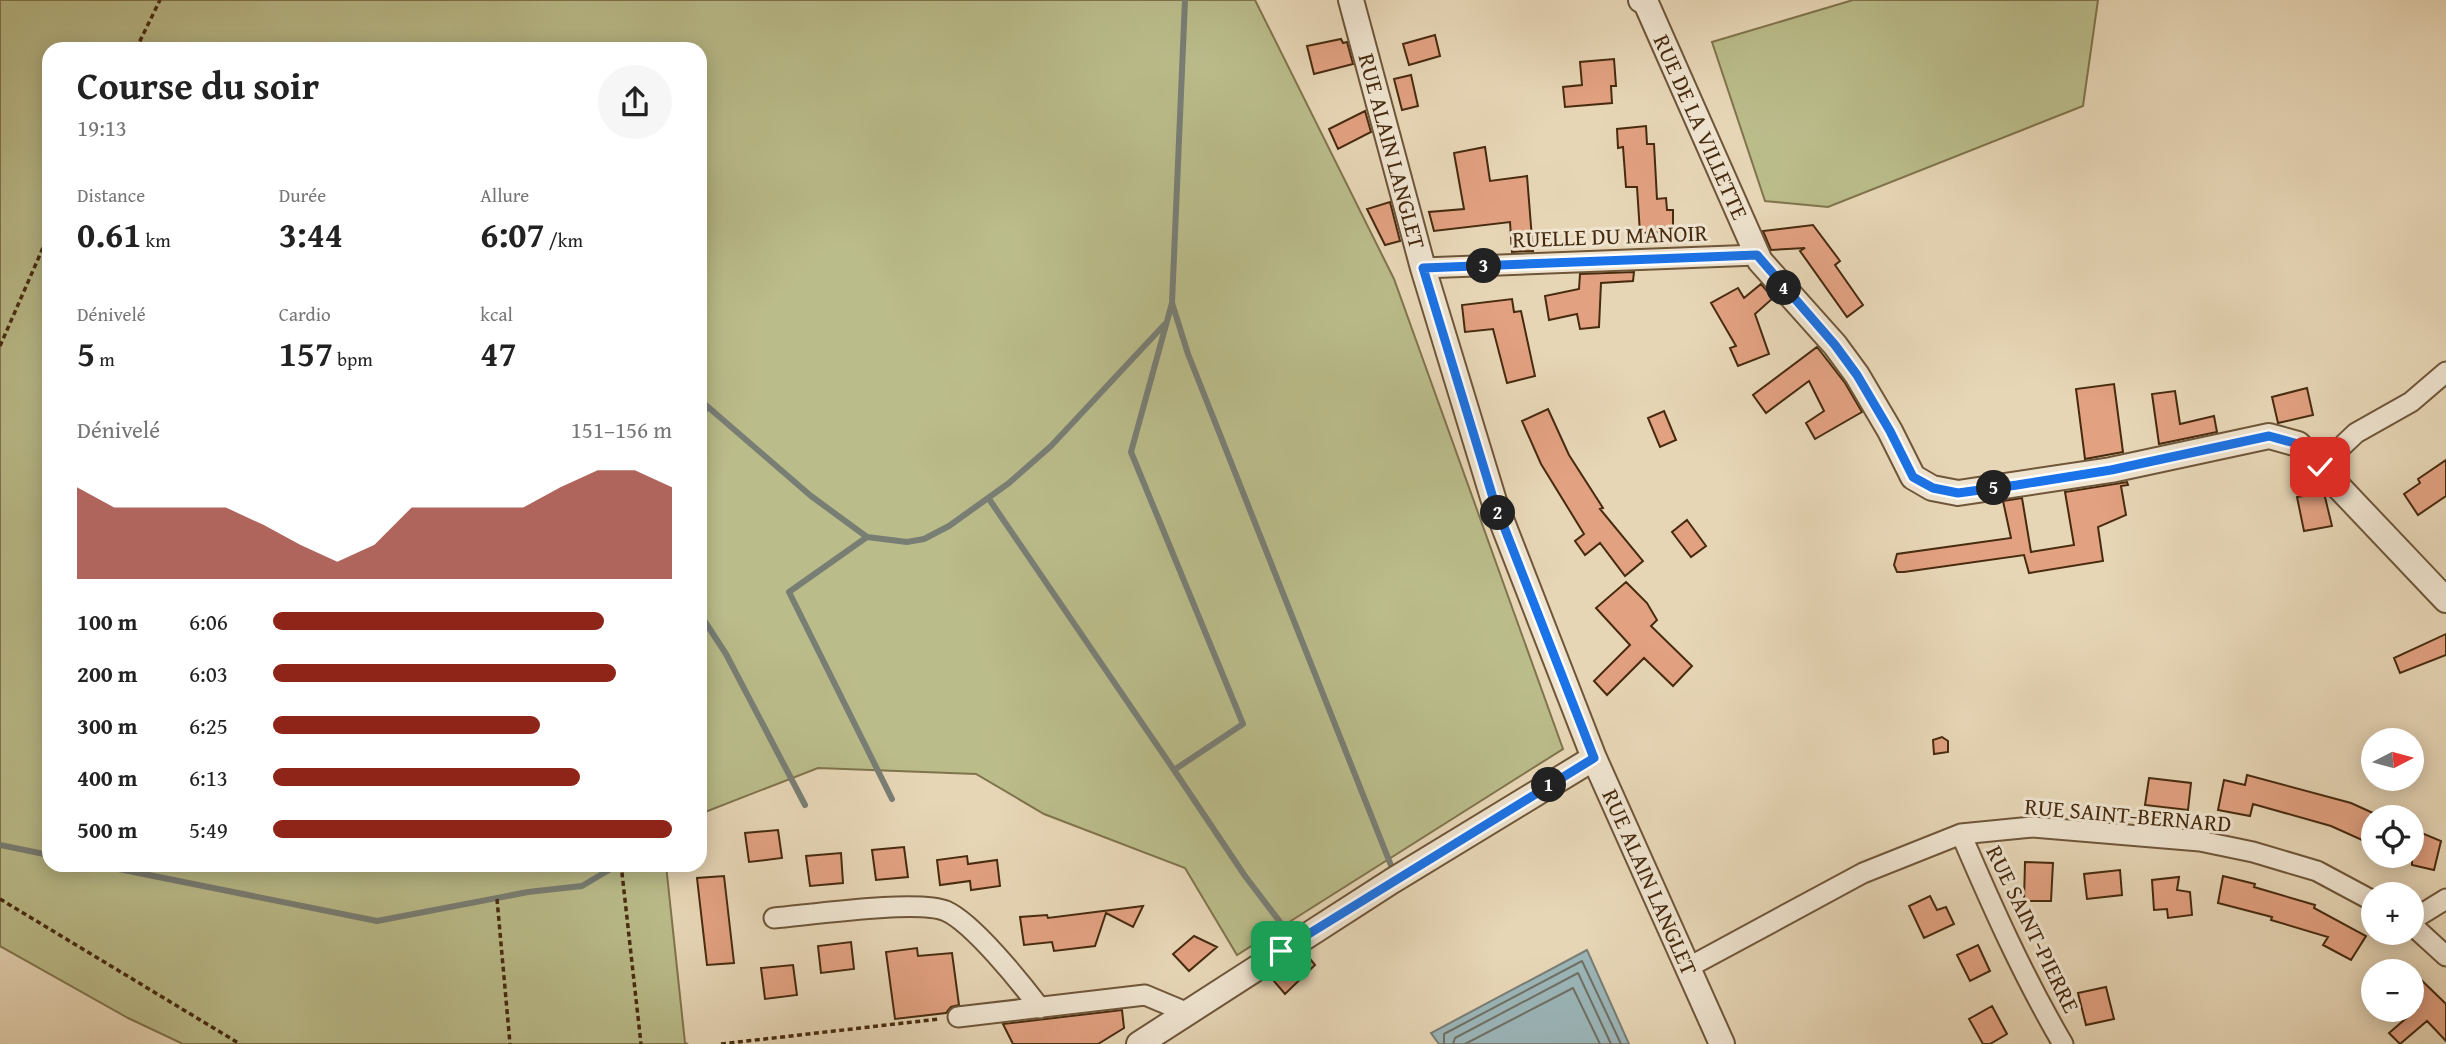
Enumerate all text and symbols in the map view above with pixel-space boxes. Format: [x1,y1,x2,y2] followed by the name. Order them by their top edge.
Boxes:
[1646,29,1757,225] street label: RUE DE LA VILLETTE
[1351,50,1434,252] street label: RUE ALAIN LANGLET
[77,57,319,113] text: Course du soir
[598,65,672,139] button: share
[77,111,127,144] text: 19:13
[77,181,145,209] text: Distance
[279,181,326,209] text: Durée
[480,181,529,209] text: Allure
[77,209,141,260] text: 0.61
[279,209,343,260] text: 3:44
[480,209,545,260] text: 6:07
[1512,216,1709,255] street label: RUELLE DU MANOIR
[141,226,171,254] text: km
[545,226,583,254] text: /km
[1466,248,1502,284] pin: 3
[1479,251,1488,279] text: 3
[1766,270,1802,306] pin: 4
[1779,273,1788,301] text: 4
[77,300,146,328] text: Dénivelé
[279,300,331,328] text: Cardio
[480,300,513,328] text: kcal
[77,328,95,379] text: 5
[279,328,333,379] text: 157
[480,328,517,379] text: 47
[95,345,115,373] text: m
[333,345,373,373] text: bpm
[77,413,160,446] text: Dénivelé
[571,413,672,446] text: 151–156 m
[2290,437,2350,497] pin
[2301,448,2339,486] icon: check
[1976,470,2011,505] pin: 5
[1989,473,1998,501] text: 5
[1480,496,1516,530] pin: 2
[1493,498,1502,526] text: 2
[77,605,138,638] text: 100 m
[189,605,228,638] text: 6:06
[77,657,138,690] text: 200 m
[189,657,228,690] text: 6:03
[77,709,138,742] text: 300 m
[189,709,228,742] text: 6:25
[2361,728,2424,791] north arrow
[2361,728,2424,1022] map controls
[77,761,138,794] text: 400 m
[189,761,228,794] text: 6:13
[1532,768,1566,802] pin: 1
[1544,770,1553,798] text: 1
[1595,783,1706,980] street label: RUE ALAIN LANGLET
[2023,789,2233,840] street label: RUE SAINT-BERNARD
[2361,805,2424,868] button: locate
[77,813,138,846] text: 500 m
[189,813,228,846] text: 5:49
[1979,840,2088,1018] street label: RUE SAINT-PIERRE
[2361,882,2424,945] button: +
[1251,921,1311,981] pin
[1262,932,1300,970] icon: arrive
[2361,959,2424,1022] button: −

